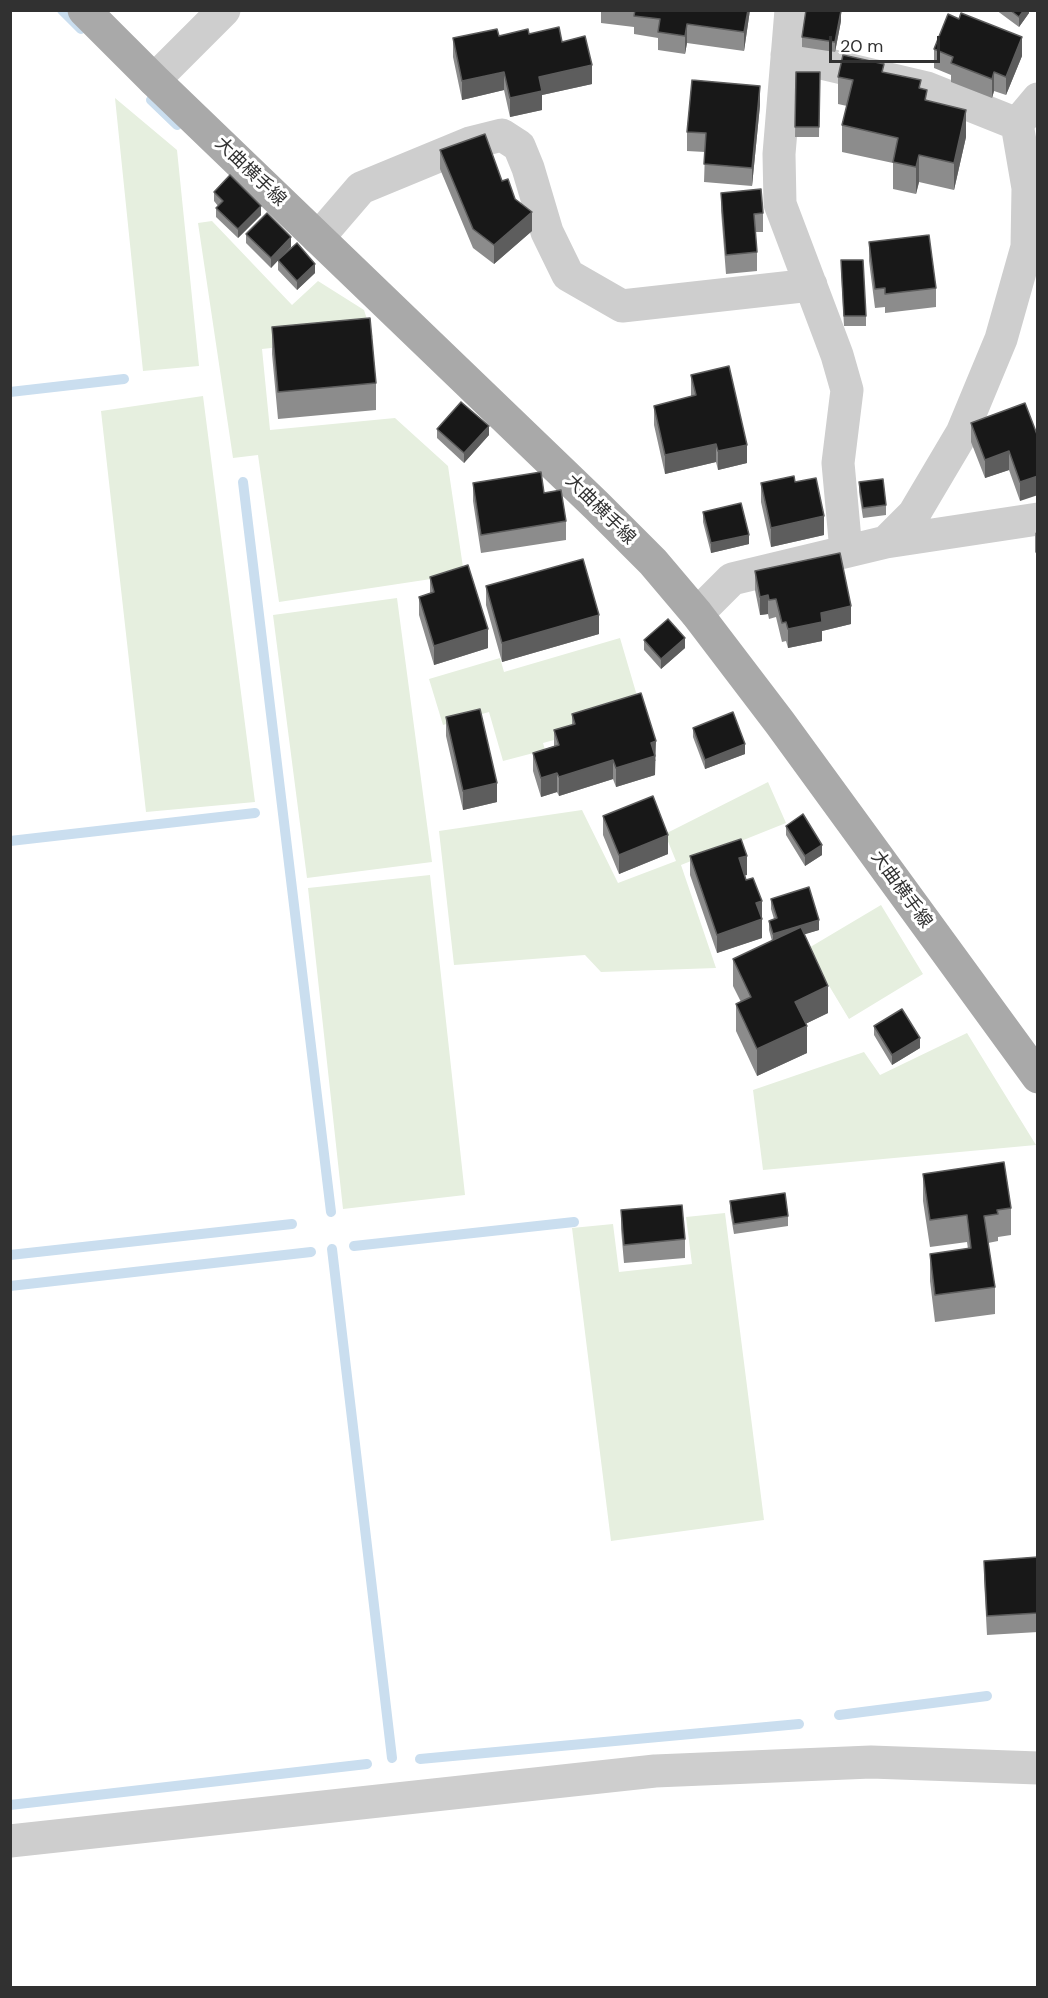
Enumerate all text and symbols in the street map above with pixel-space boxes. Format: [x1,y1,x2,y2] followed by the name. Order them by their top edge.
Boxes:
[832,24,943,62] scale bar
[840,34,883,58] text: 20 m
[210,133,290,211] street label: 大曲横手線
[561,471,639,549] street label: 大曲横手線
[866,847,936,933] street label: 大曲横手線

